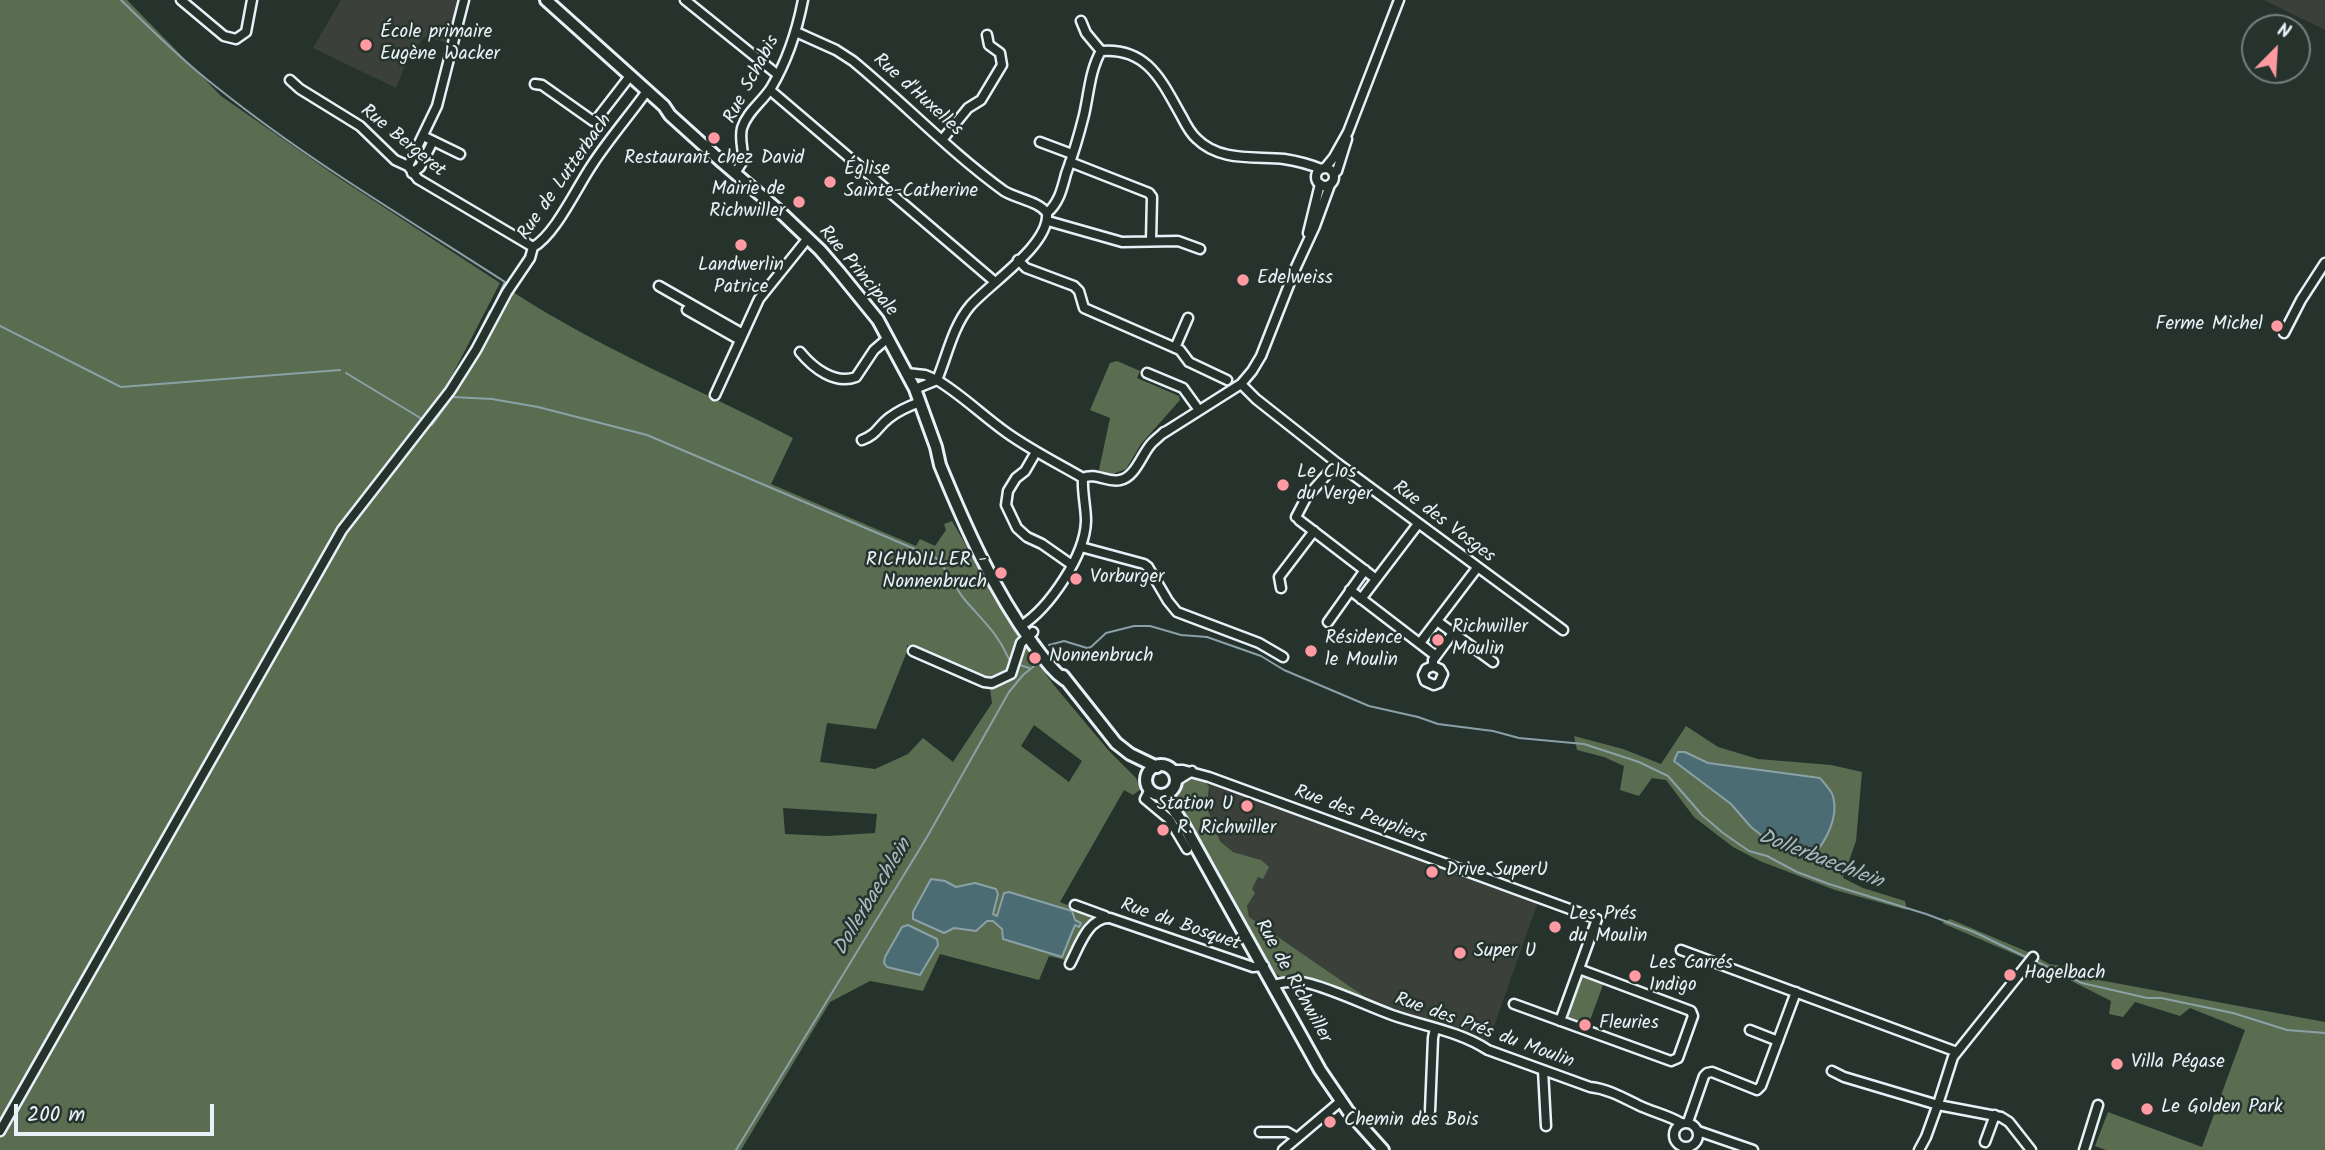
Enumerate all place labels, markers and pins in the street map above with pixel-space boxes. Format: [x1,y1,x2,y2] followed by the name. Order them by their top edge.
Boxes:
[380,23,500,67] place label: École primaire Eugène Wacker
[358,37,374,53] marker: École primaire Eugène Wacker
[706,130,722,146] marker: Restaurant chez David
[624,149,804,171] place label: Restaurant chez David
[844,160,978,204] place label: Église Sainte-Catherine
[822,174,838,190] marker: Église Sainte-Catherine
[709,180,785,224] place label: Mairie de Richwiller
[791,194,807,210] marker: Mairie de Richwiller
[733,237,749,253] marker: Landwerlin Patrice
[698,256,784,300] place label: Landwerlin Patrice
[1257,269,1333,291] place label: Edelweiss
[1235,272,1251,288] marker: Edelweiss
[2156,315,2263,337] place label: Ferme Michel
[2269,318,2285,334] marker: Ferme Michel
[1297,463,1372,507] place label: Le Clos du Verger
[1275,477,1291,493] marker: Le Clos du Verger
[866,551,987,595] place label: RICHWILLER - Nonnenbruch
[993,565,1009,581] marker: RICHWILLER - Nonnenbruch
[1090,568,1164,590] place label: Vorburger
[1068,571,1084,587] marker: Vorburger
[1452,618,1528,662] place label: Richwiller Moulin
[1325,629,1402,673] place label: Résidence le Moulin
[1430,632,1446,648] marker: Richwiller Moulin
[1303,643,1319,659] marker: Résidence le Moulin
[1049,647,1153,669] place label: Nonnenbruch
[1027,650,1043,666] marker: Nonnenbruch
[1157,795,1233,817] place label: Station U
[1239,798,1255,814] marker: Station U
[1177,819,1276,841] place label: R. Richwiller
[1155,822,1171,838] marker: R. Richwiller
[1446,861,1548,883] place label: Drive SuperU
[1424,864,1440,880] marker: Drive SuperU
[1569,905,1647,949] place label: Les Prés du Moulin
[1547,919,1563,935] marker: Les Prés du Moulin
[1474,942,1536,964] place label: Super U
[1452,945,1468,961] marker: Super U
[1649,954,1733,998] place label: Les Carrés Indigo
[2024,964,2105,986] place label: Hagelbach
[2002,967,2018,983] marker: Hagelbach
[1627,968,1643,984] marker: Les Carrés Indigo
[1599,1014,1659,1036] place label: Fleuries
[1577,1017,1593,1033] marker: Fleuries
[2131,1053,2225,1075] place label: Villa Pégase
[2109,1056,2125,1072] marker: Villa Pégase
[2161,1098,2283,1120] place label: Le Golden Park
[2139,1101,2155,1117] marker: Le Golden Park
[1344,1111,1479,1133] place label: Chemin des Bois
[1322,1114,1338,1130] marker: Chemin des Bois

